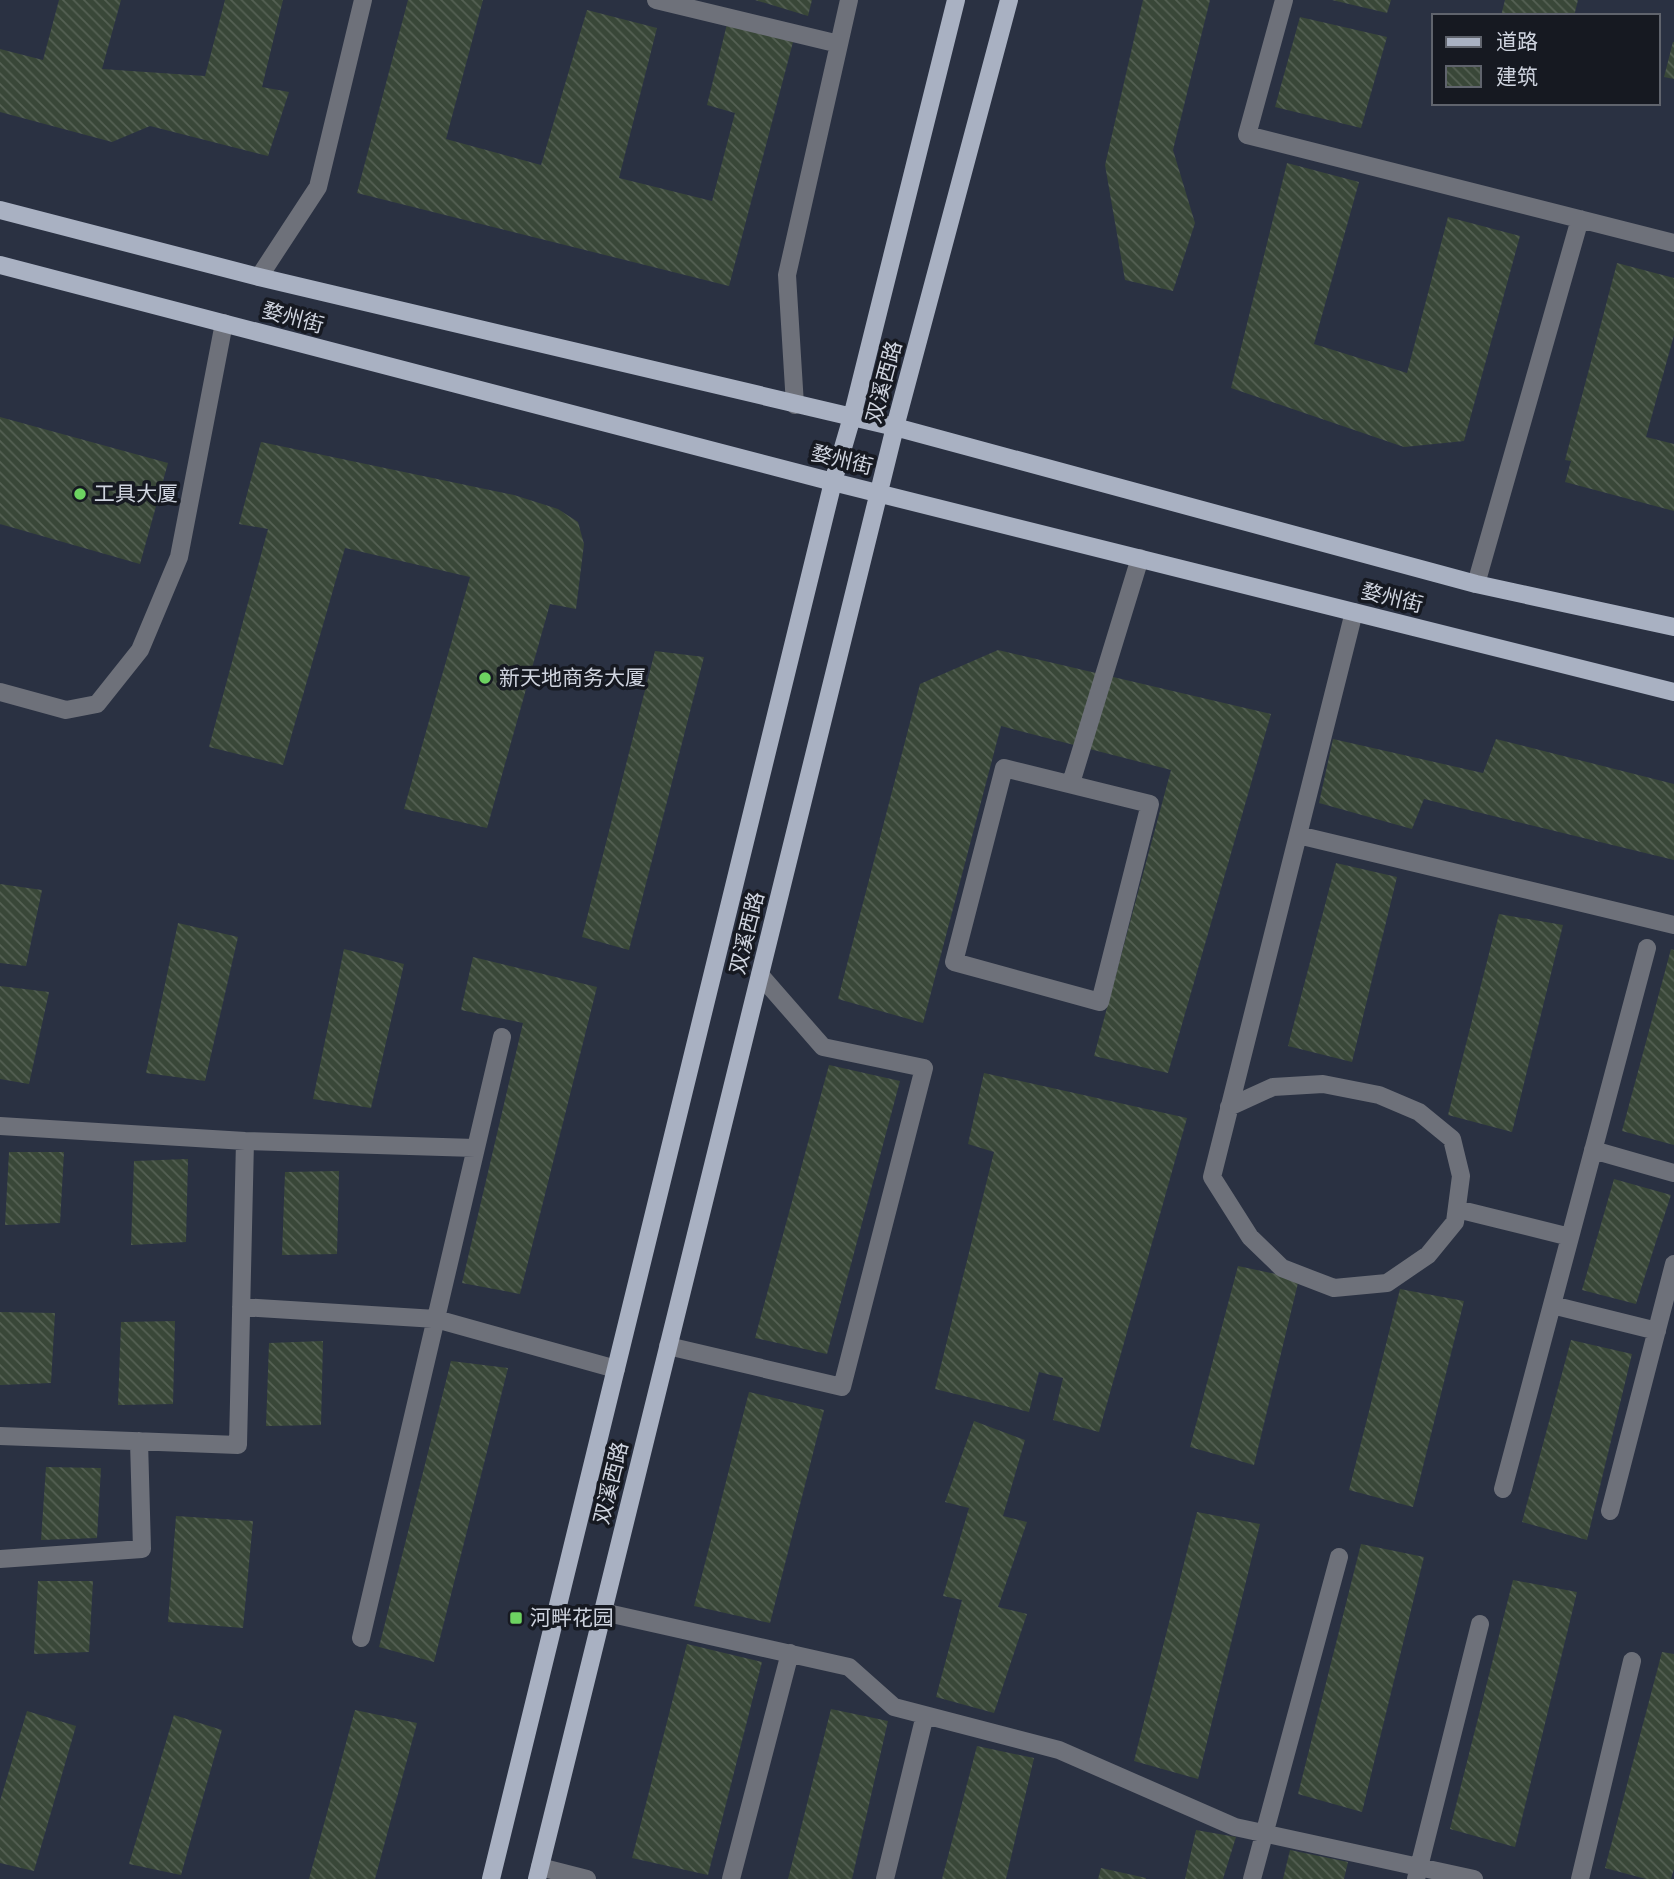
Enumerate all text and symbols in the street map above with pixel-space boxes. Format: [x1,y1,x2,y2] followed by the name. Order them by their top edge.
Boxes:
[1432,14,1660,105] legend
[1496,29,1538,54] text: 道路
[1496,64,1538,89] text: 建筑
[259,297,327,338] street label: 婺州街
[861,338,906,426] street label: 双溪西路
[809,440,876,479] street label: 婺州街
[94,481,178,506] place label: 工具大厦
[72,486,88,502] marker: 工具大厦
[1359,578,1426,617] street label: 婺州街
[499,665,646,690] place label: 新天地商务大厦
[477,670,493,686] marker: 新天地商务大厦
[724,889,769,977] street label: 双溪西路
[588,1439,633,1527] street label: 双溪西路
[530,1605,614,1630] place label: 河畔花园
[508,1610,524,1626] marker: 河畔花园

